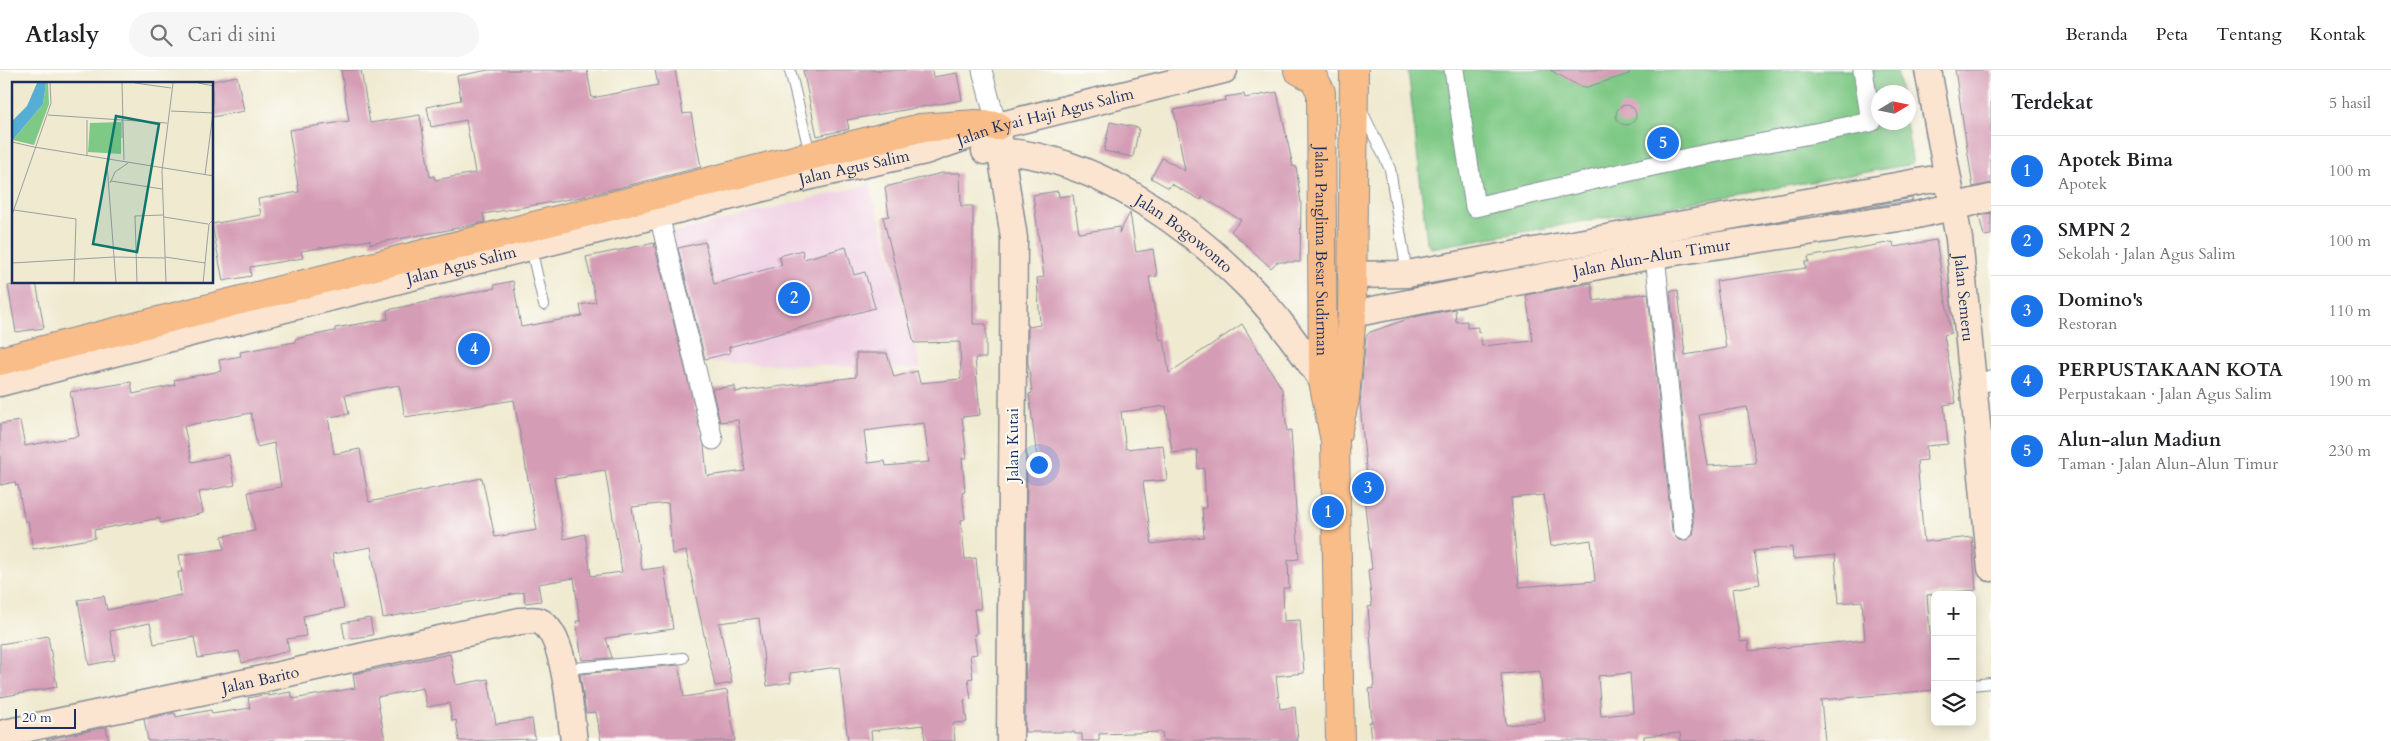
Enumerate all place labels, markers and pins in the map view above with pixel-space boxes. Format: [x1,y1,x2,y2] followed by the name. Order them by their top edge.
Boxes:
[1647,124,1679,162] pin: 5
[778,279,810,317] pin: 2
[458,330,490,368] pin: 4
[1352,469,1384,507] pin: 3
[1312,493,1344,531] pin: 1

